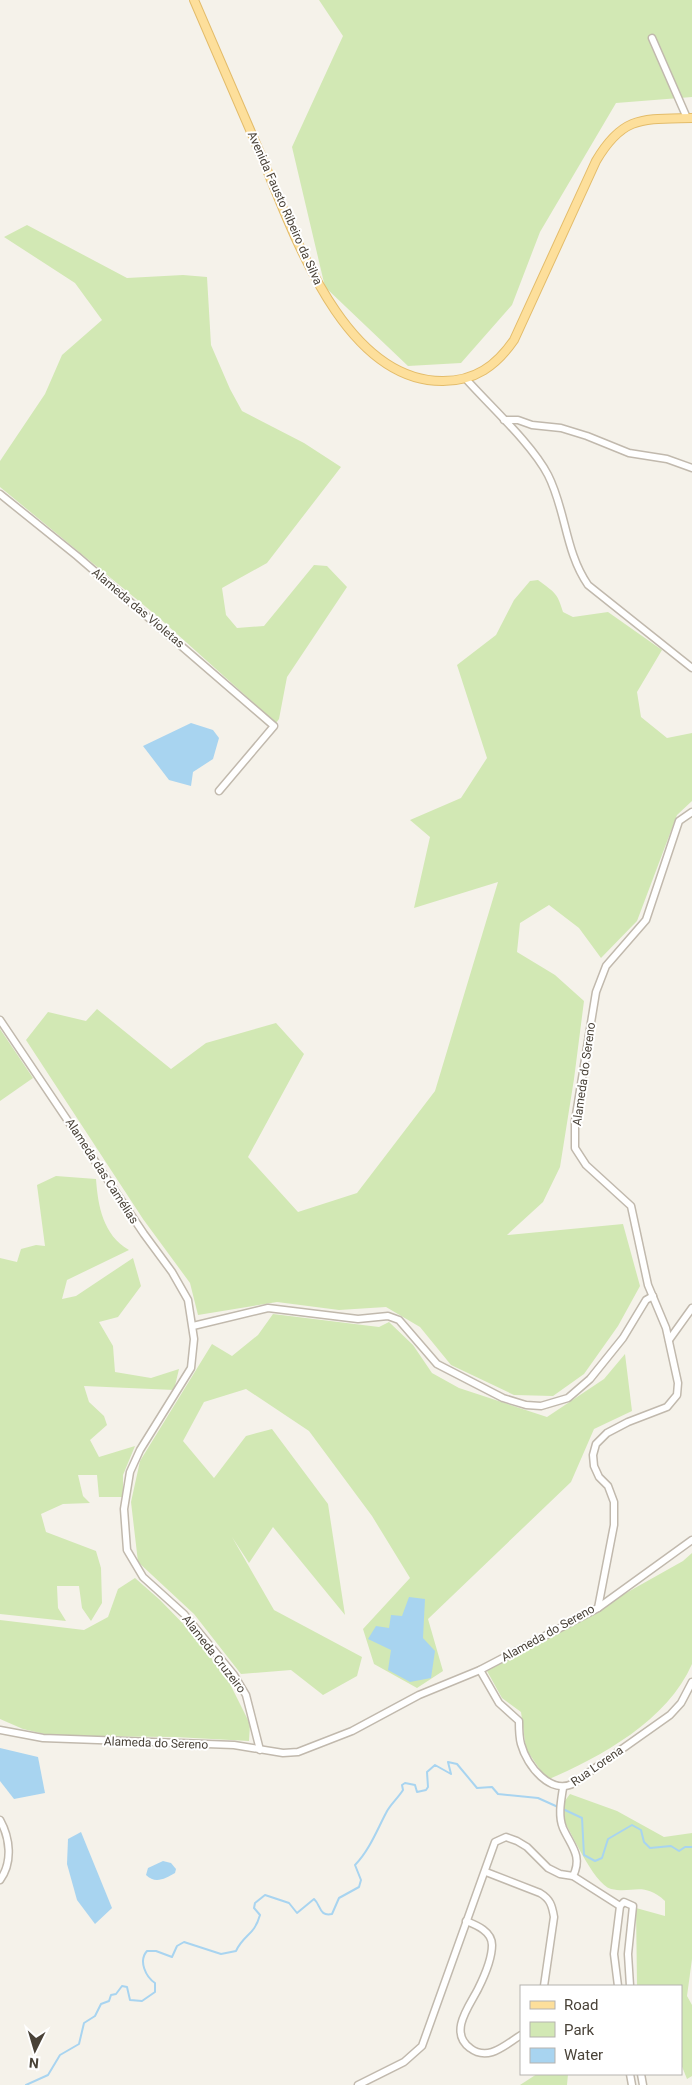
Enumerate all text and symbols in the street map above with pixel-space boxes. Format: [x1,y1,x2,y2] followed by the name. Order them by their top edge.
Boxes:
[245,129,325,287] street label: Avenida Fausto Ribeiro da Silva
[89,565,187,651] street label: Alameda das Violetas
[570,1021,598,1127] street label: Alameda do Sereno
[63,1116,141,1226] street label: Alameda das Camélias
[499,1602,597,1664] street label: Alameda do Sereno
[179,1612,249,1696] street label: Alameda Cruzeiro
[104,1734,209,1752] street label: Alameda do Sereno
[568,1743,626,1789] street label: Rua Lorena
[520,1985,682,2075] legend
[564,1996,598,2014] text: Road
[564,2021,595,2039] text: Park
[10,2025,60,2075] north arrow
[564,2046,603,2064] text: Water
[28,2055,39,2071] text: N

